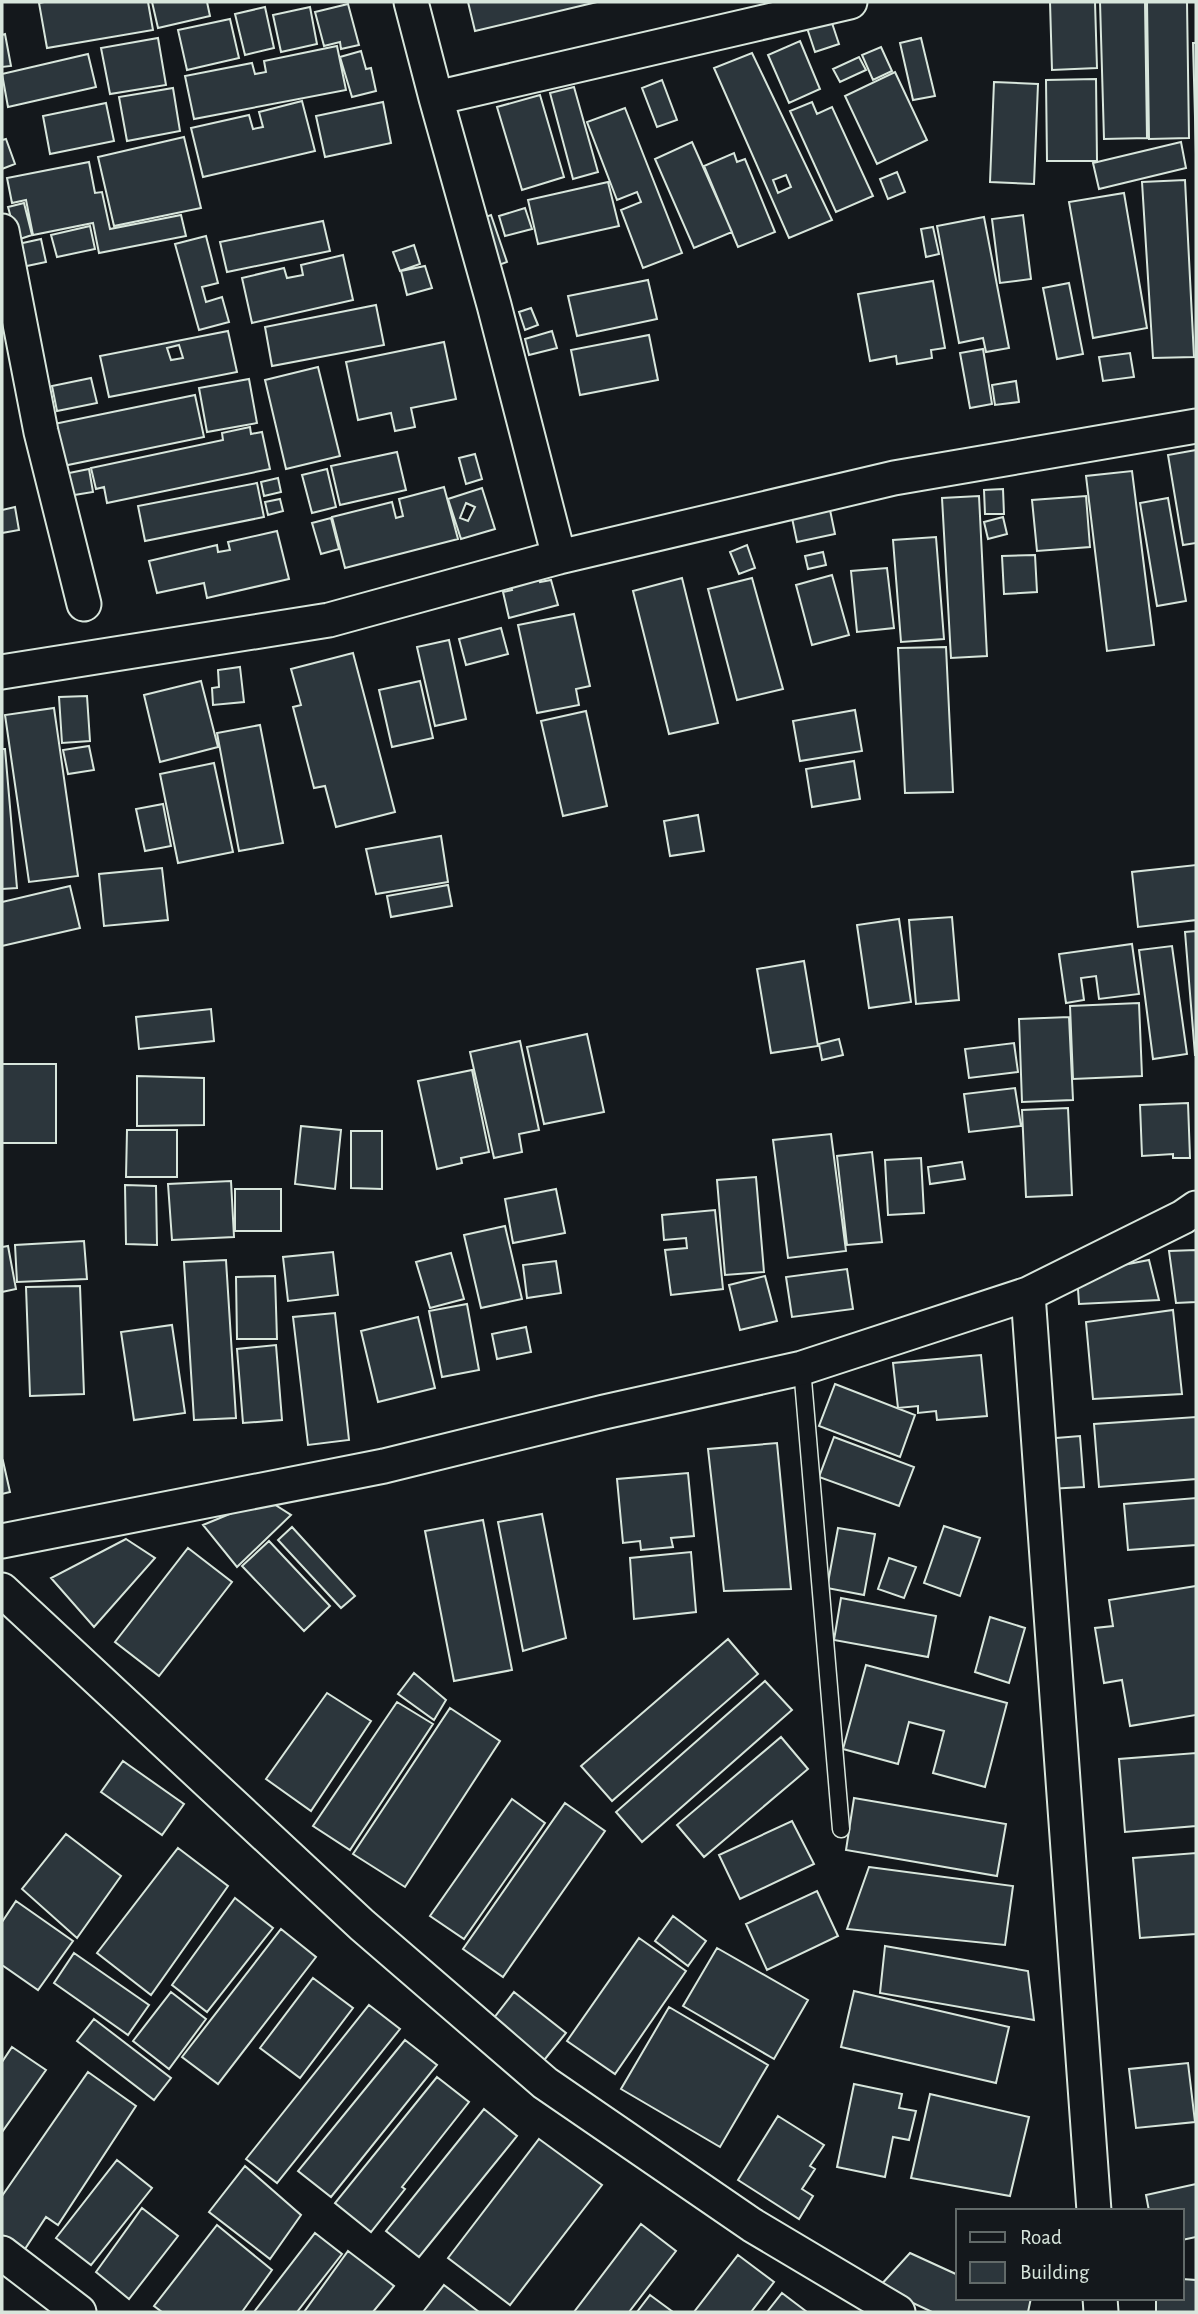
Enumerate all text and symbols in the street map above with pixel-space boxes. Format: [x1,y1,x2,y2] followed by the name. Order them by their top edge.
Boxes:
[956,2209,1184,2300] legend
[1020,2227,1062,2248] text: Road
[1020,2262,1090,2283] text: Building

